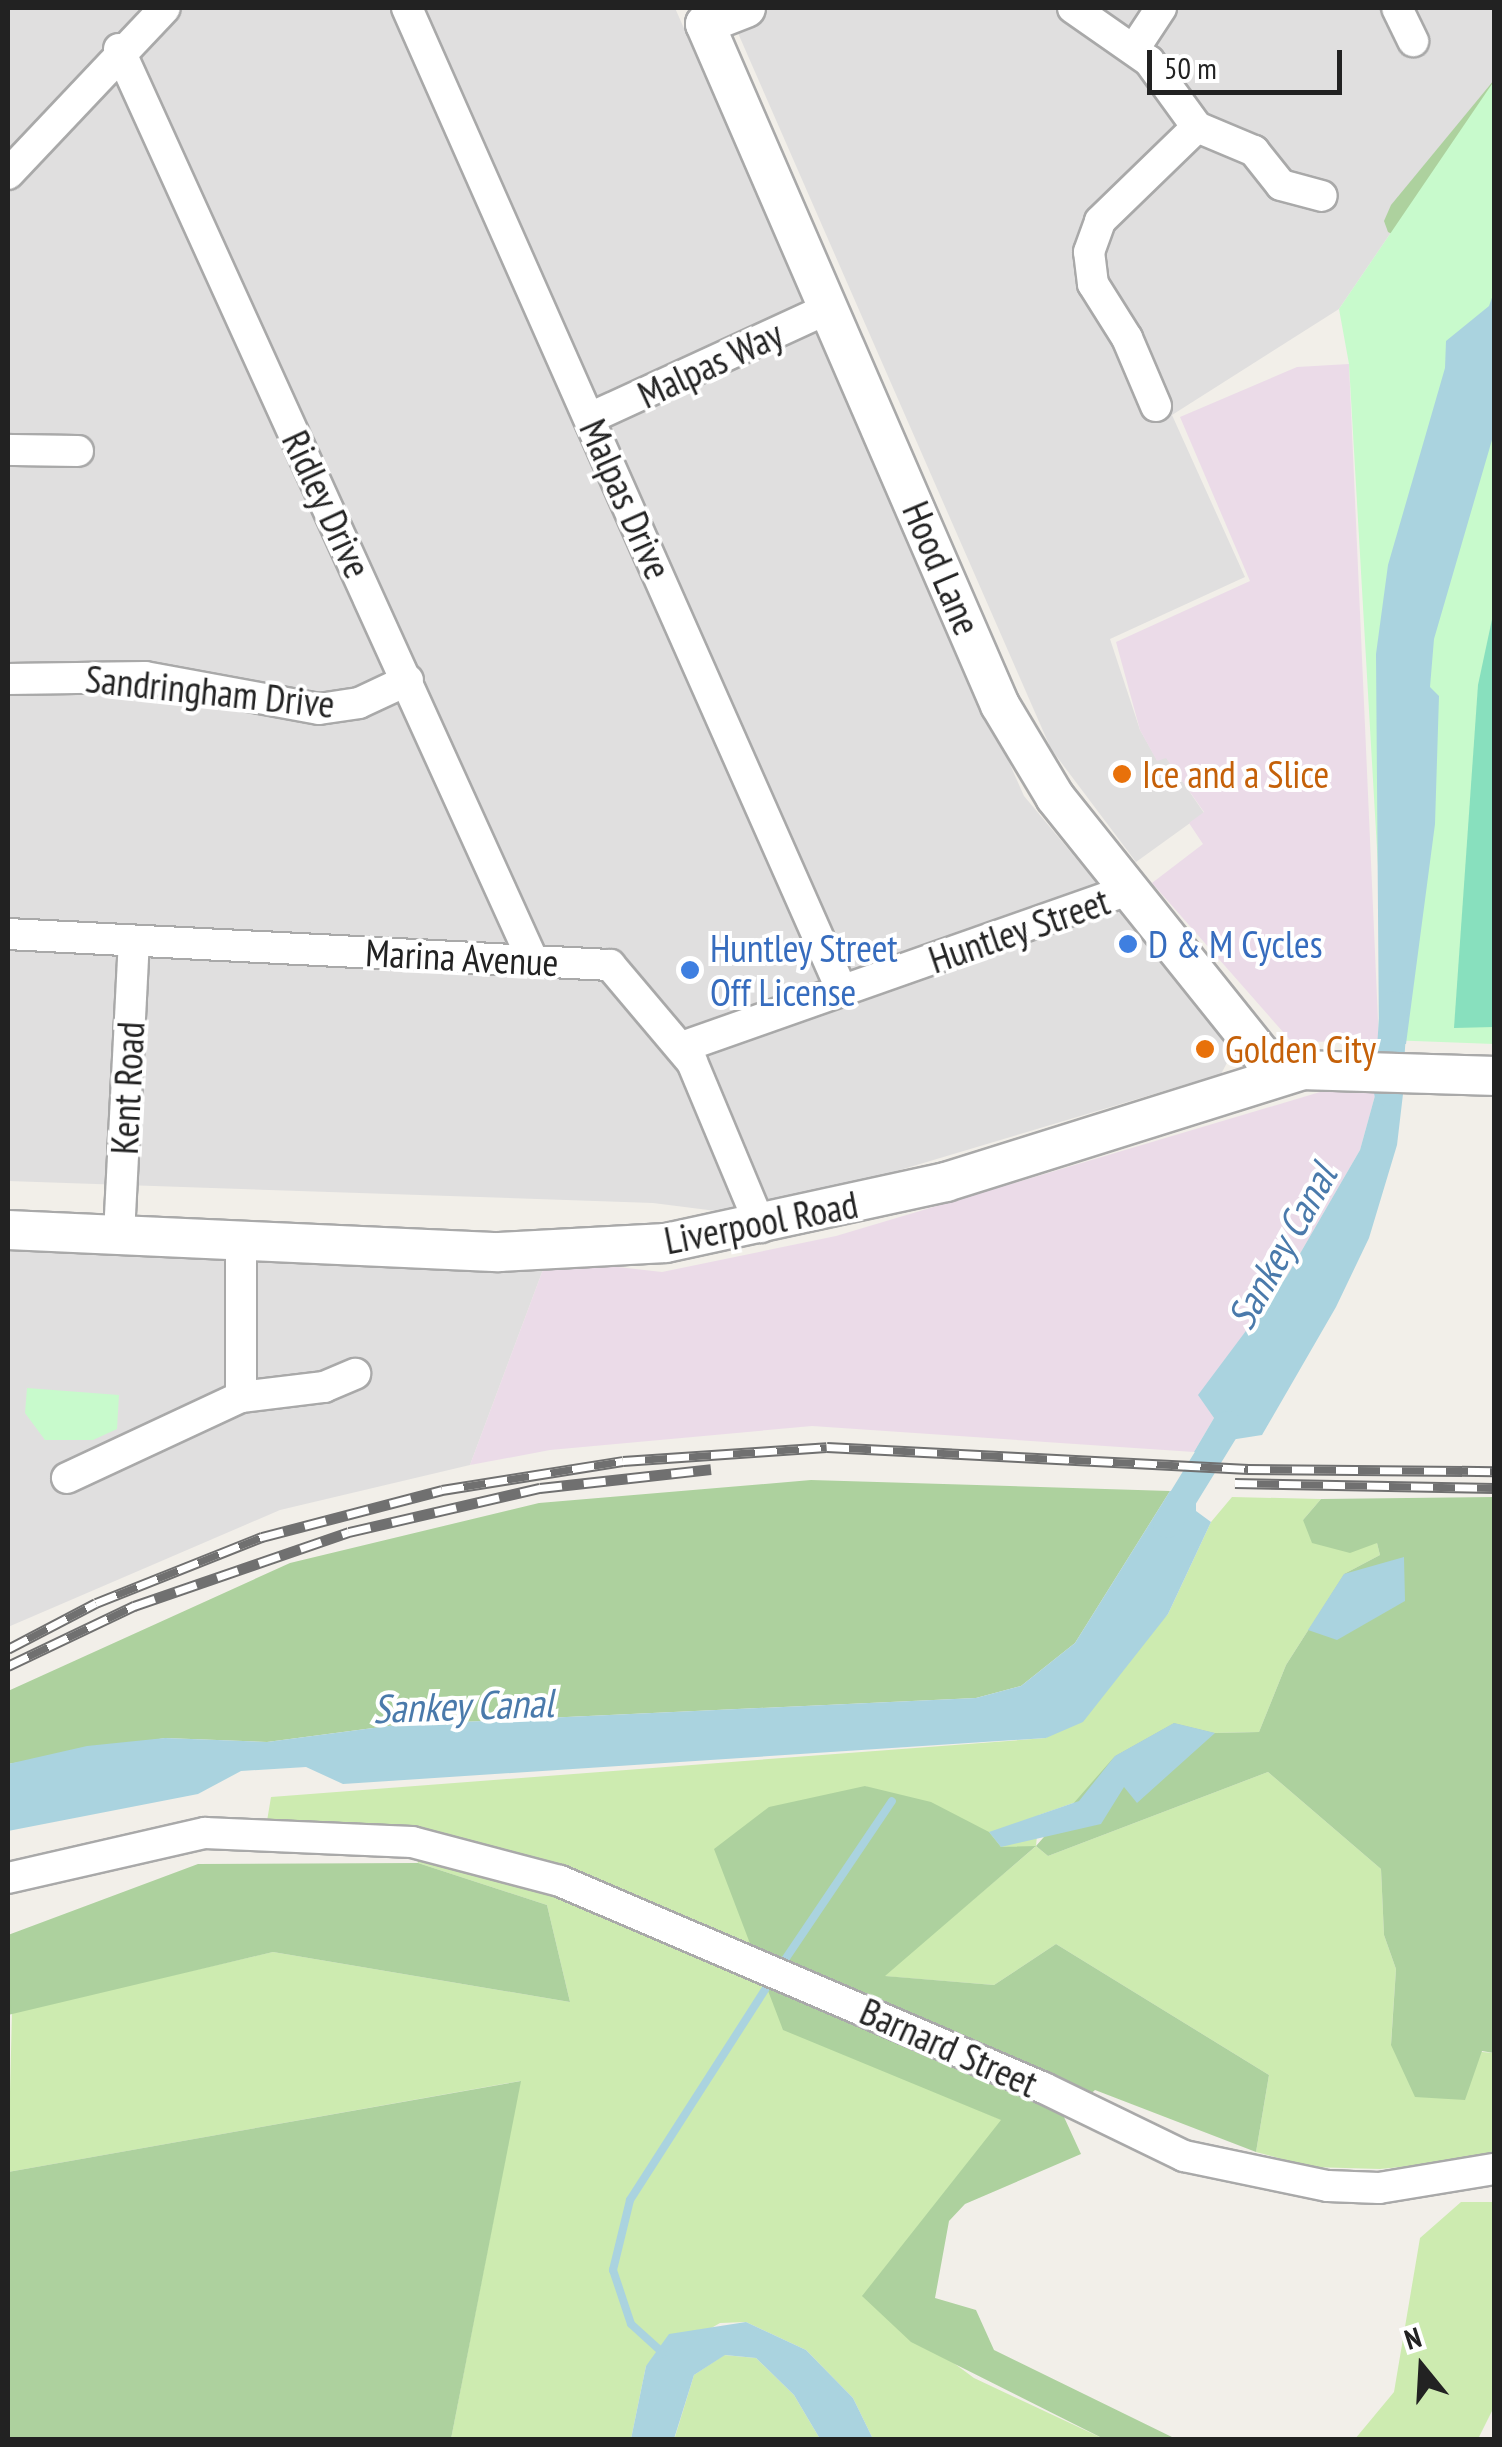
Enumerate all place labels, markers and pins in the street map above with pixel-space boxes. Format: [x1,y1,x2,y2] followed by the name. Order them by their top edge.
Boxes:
[1142,751,1329,797] place label: Ice and a Slice
[1111,763,1133,785] marker: Ice and a Slice
[1148,921,1322,967] place label: D & M Cycles
[710,925,899,1014] place label: Huntley Street Off License
[1117,933,1139,955] marker: D & M Cycles
[679,959,701,981] marker: Huntley Street Off License
[1225,1026,1376,1072] place label: Golden City
[1194,1038,1216,1060] marker: Golden City

